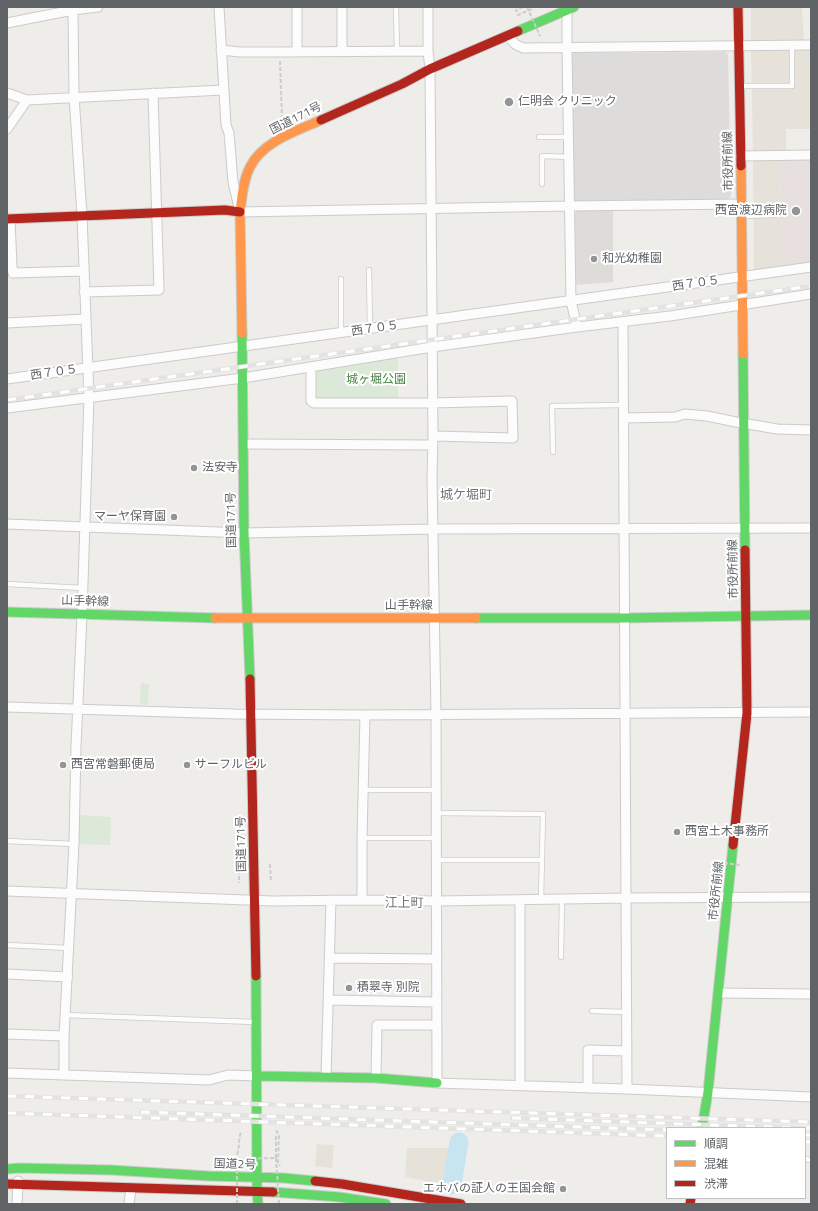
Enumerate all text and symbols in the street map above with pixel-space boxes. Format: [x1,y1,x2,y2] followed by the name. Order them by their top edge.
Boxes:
[518,95,617,109] place label: 仁明会 クリニック
[503,96,515,108] marker: 仁明会 クリニック
[268,100,324,138] street label: 国道171号
[721,131,737,191] street label: 市役所前線
[715,204,787,218] place label: 西宮渡辺病院
[790,205,802,217] marker: 西宮渡辺病院
[602,252,662,266] place label: 和光幼稚園
[589,254,599,264] marker: 和光幼稚園
[671,274,721,294] street label: 西７０５
[350,319,400,339] street label: 西７０５
[29,363,79,383] street label: 西７０５
[346,373,406,387] park label: 城ヶ堀公園
[202,461,238,475] place label: 法安寺
[189,463,199,473] marker: 法安寺
[440,488,492,504] district label: 城ケ堀町
[224,492,240,548] street label: 国道171号
[94,510,166,524] place label: マーヤ保育園
[169,512,179,522] marker: マーヤ保育園
[726,539,742,599] street label: 市役所前線
[61,594,109,610] street label: 山手幹線
[385,599,433,613] street label: 山手幹線
[71,758,155,772] place label: 西宮常磐郵便局
[195,758,267,772] place label: サーフルビル
[58,760,68,770] marker: 西宮常磐郵便局
[182,760,192,770] marker: サーフルビル
[234,816,250,872] street label: 国道171号
[685,825,769,839] place label: 西宮土木事務所
[672,827,682,837] marker: 西宮土木事務所
[707,860,727,922] street label: 市役所前線
[385,896,423,912] district label: 江上町
[357,981,420,995] place label: 積翠寺 別院
[344,983,354,993] marker: 積翠寺 別院
[666,1127,806,1199] legend
[704,1134,728,1153] text: 順調
[704,1154,728,1173] text: 混雑
[213,1157,257,1173] street label: 国道2号
[704,1174,728,1193] text: 渋滞
[423,1182,555,1196] place label: エホバの証人の王国会館
[558,1184,568,1194] marker: エホバの証人の王国会館

